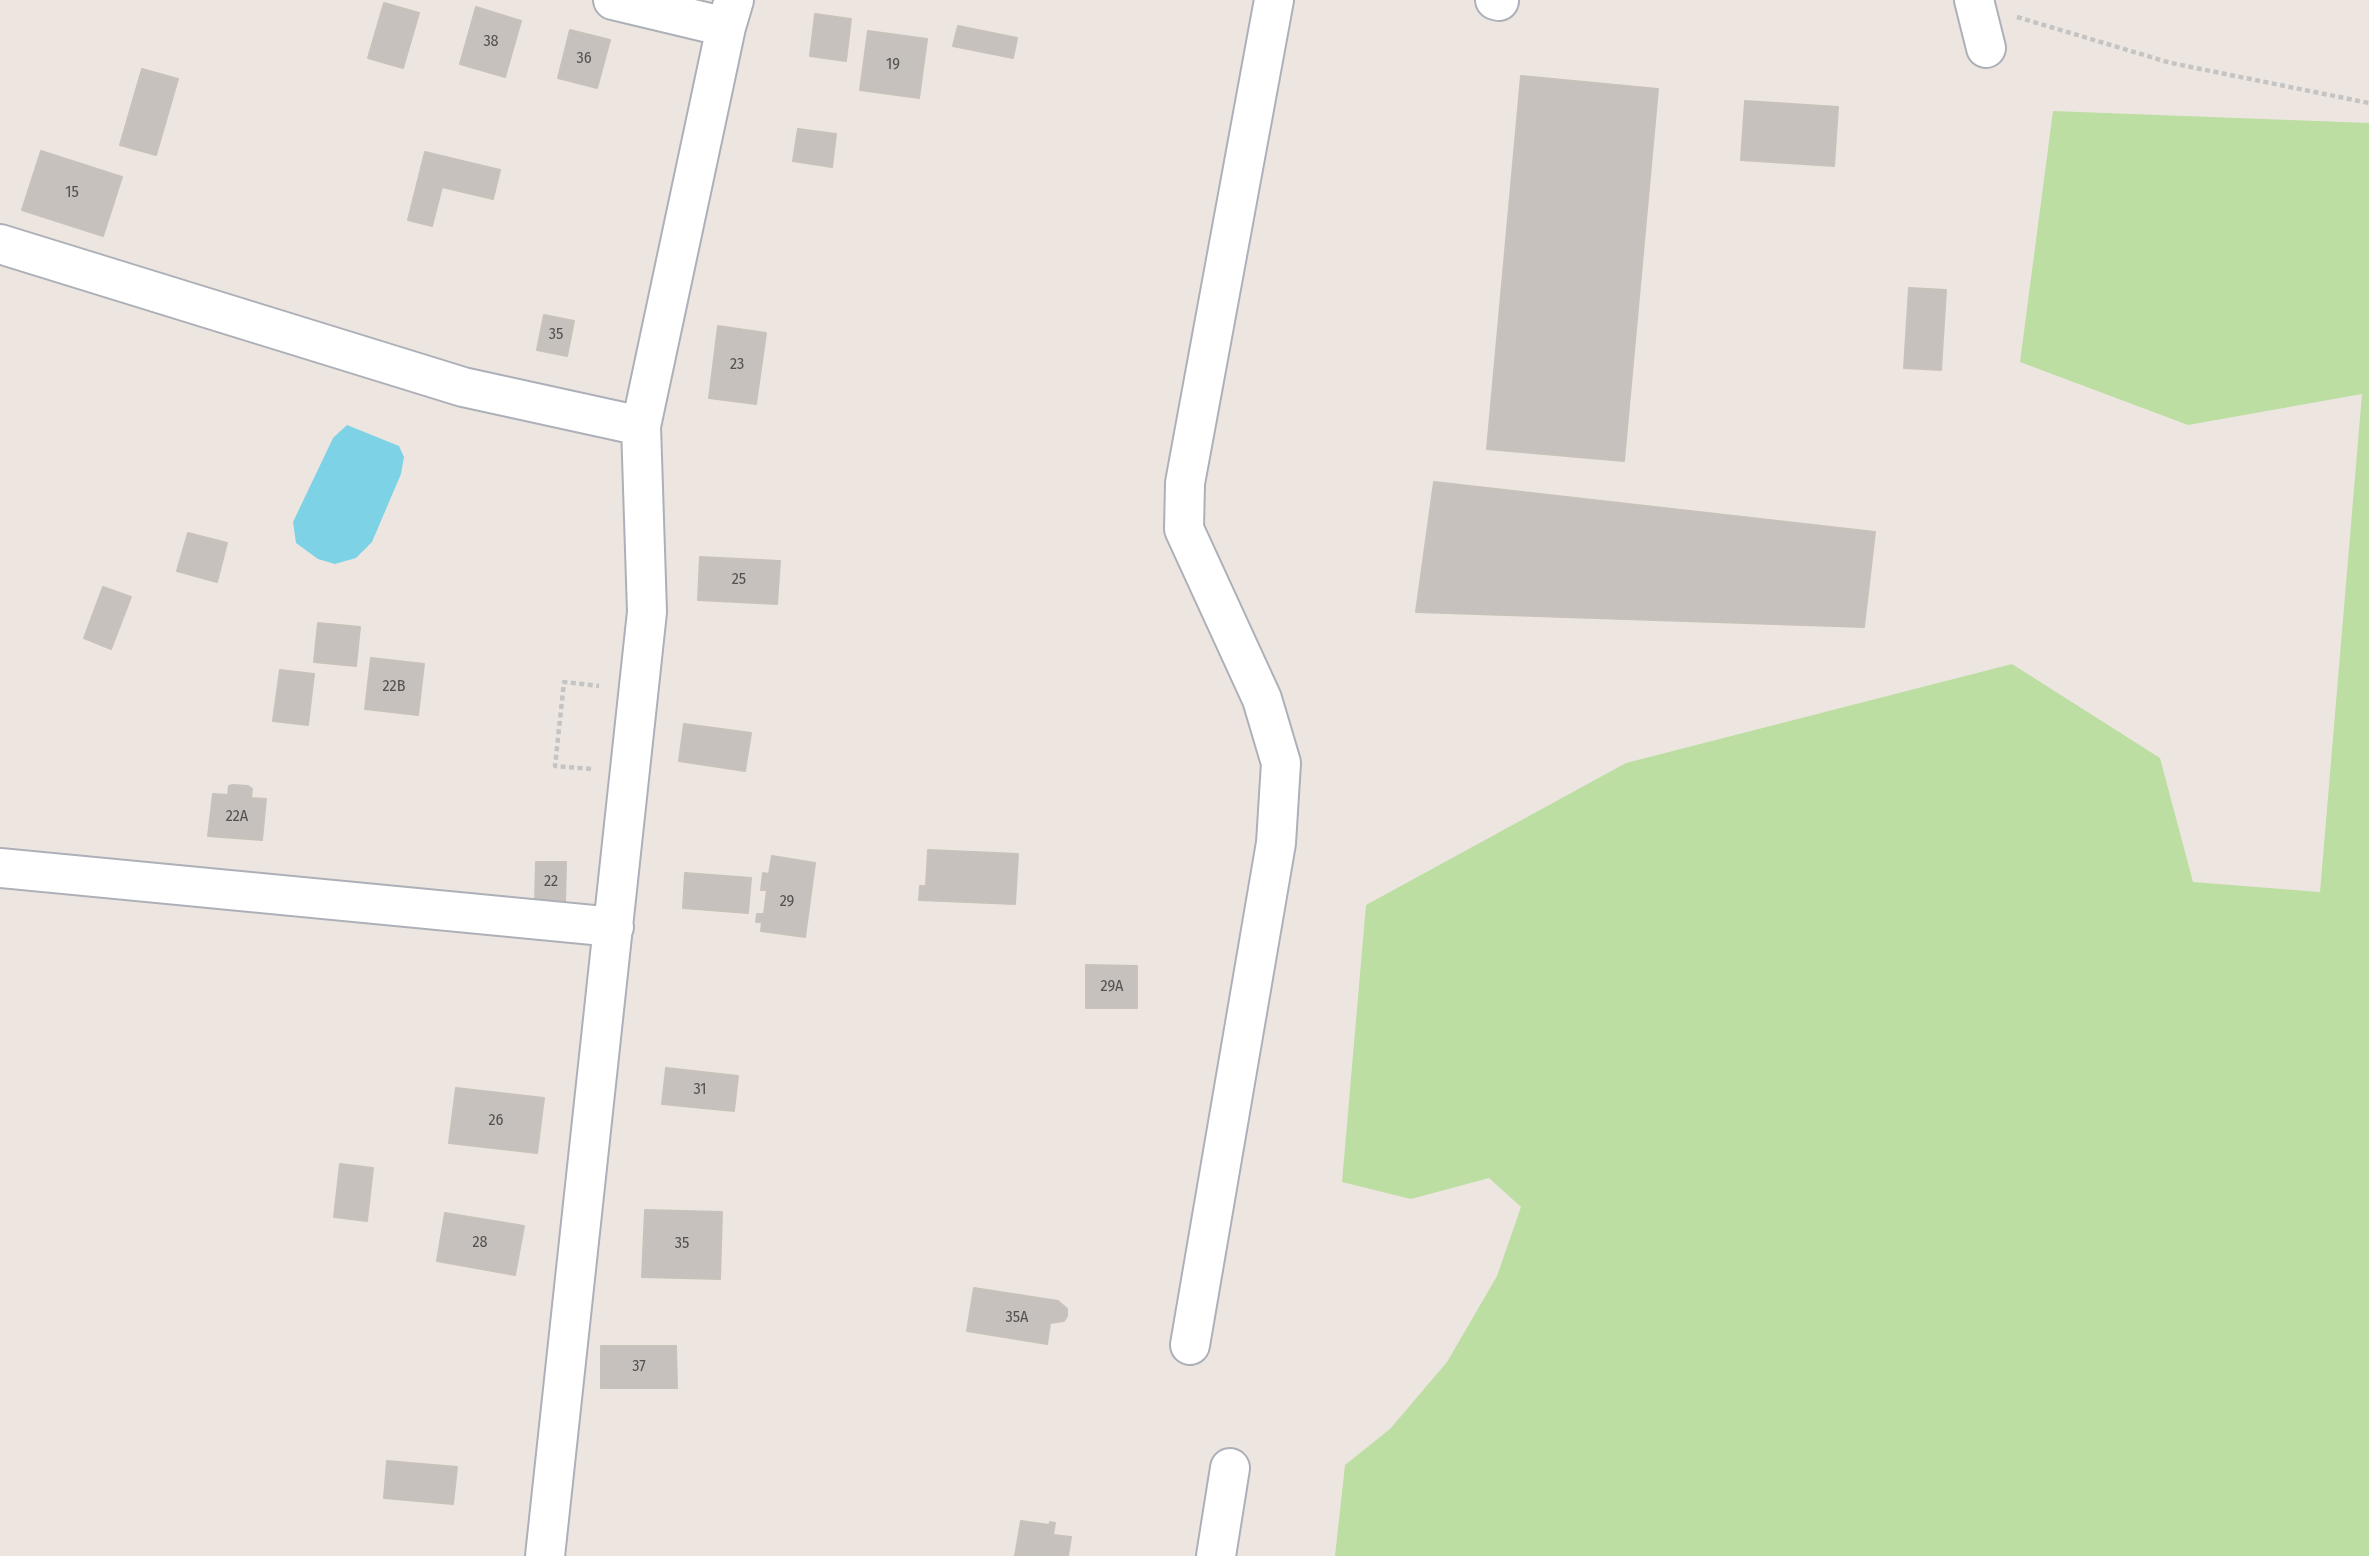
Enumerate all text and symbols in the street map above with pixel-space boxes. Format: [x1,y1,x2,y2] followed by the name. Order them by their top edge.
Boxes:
[483,32,499,52] house number: 38
[576,49,592,69] house number: 36
[886,55,900,75] house number: 19
[65,183,79,203] house number: 15
[549,325,563,345] house number: 35
[730,355,744,375] house number: 23
[732,570,746,590] house number: 25
[383,677,405,697] house number: 22В
[226,807,248,827] house number: 22А
[544,872,558,892] house number: 22
[780,892,794,912] house number: 29
[1101,977,1123,997] house number: 29А
[693,1080,707,1100] house number: 31
[489,1111,503,1131] house number: 26
[472,1233,488,1253] house number: 28
[675,1234,689,1254] house number: 35
[1006,1308,1028,1328] house number: 35А
[632,1357,646,1377] house number: 37

